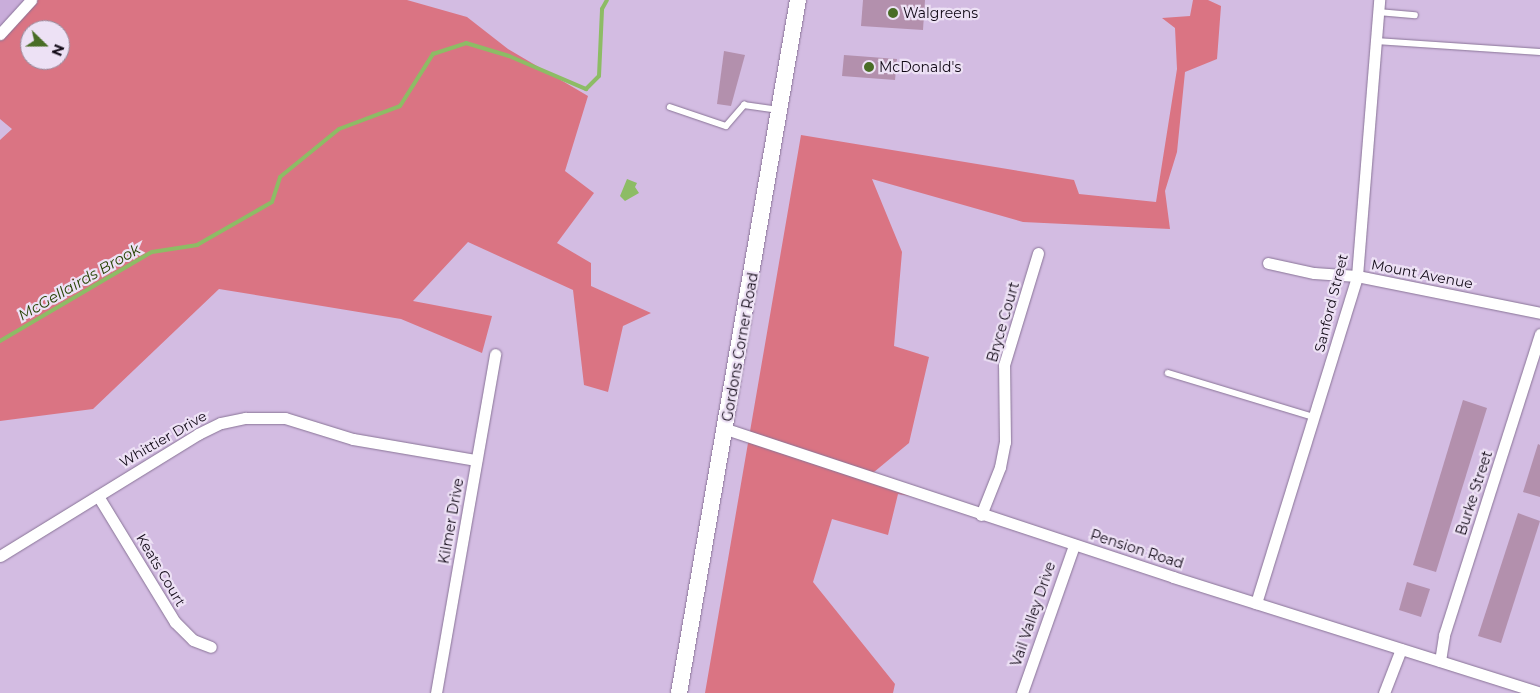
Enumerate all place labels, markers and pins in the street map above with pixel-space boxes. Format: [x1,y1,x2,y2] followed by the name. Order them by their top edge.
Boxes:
[903,5,978,21] place label: Walgreens
[887,7,899,19] marker: Walgreens
[879,59,961,75] place label: McDonald's
[863,61,875,73] marker: McDonald's

